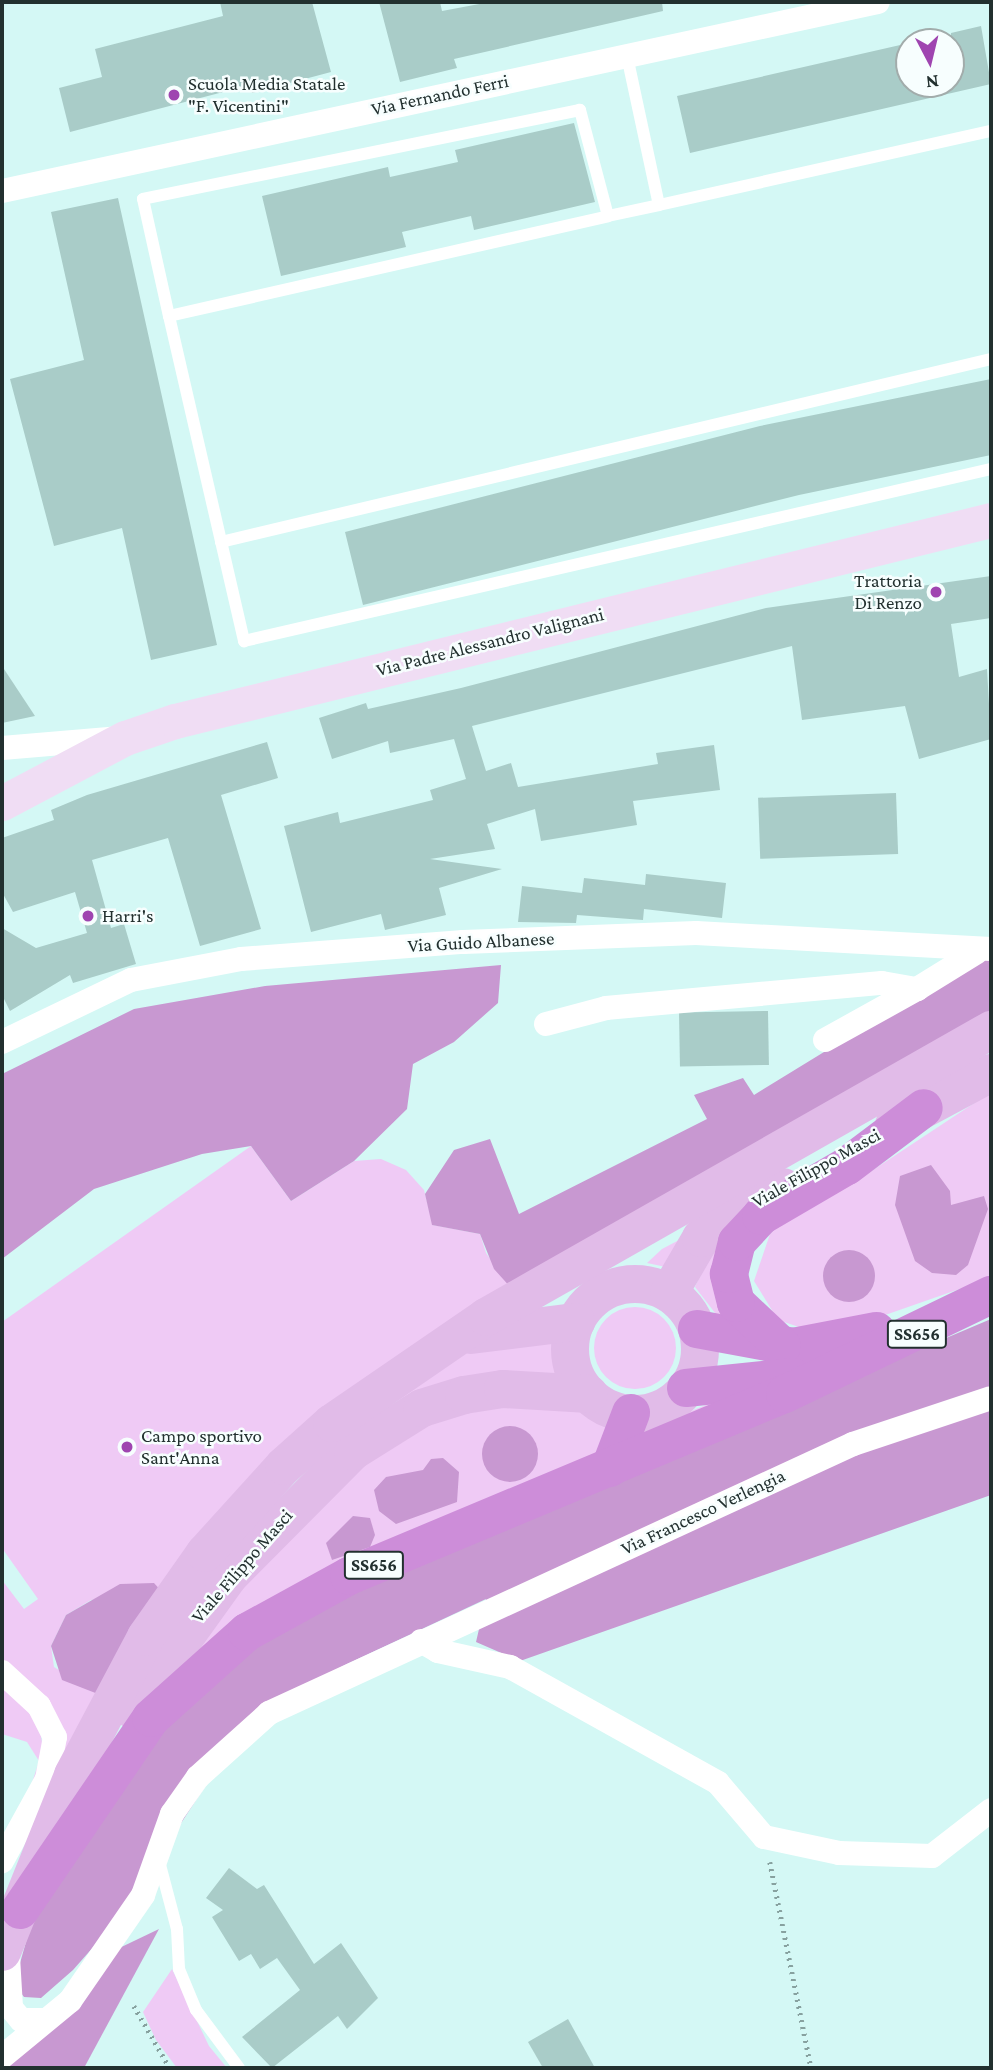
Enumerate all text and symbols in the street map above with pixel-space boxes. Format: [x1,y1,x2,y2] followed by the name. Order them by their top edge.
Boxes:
[895,28,965,98] north arrow
[369,69,511,121] street label: Via Fernando Ferri
[925,71,940,94] text: N
[188,73,345,117] place label: Scuola Media Statale "F. Vicentini"
[166,87,182,103] marker: Scuola Media Statale "F. Vicentini"
[854,570,922,614] place label: Trattoria Di Renzo
[928,584,944,600] marker: Trattoria Di Renzo
[374,603,606,681] street label: Via Padre Alessandro Valignani
[102,905,154,927] place label: Harri's
[80,908,96,924] marker: Harri's
[407,927,555,957] street label: Via Guido Albanese
[748,1123,884,1213] street label: Viale Filippo Masci
[886,1320,948,1349] road number: SS656
[141,1425,262,1469] place label: Campo sportivo Sant'Anna
[119,1439,135,1455] marker: Campo sportivo Sant'Anna
[617,1464,789,1560] street label: Via Francesco Verlengia
[186,1504,298,1628] street label: Viale Filippo Masci
[342,1550,406,1580] road number: SS656

